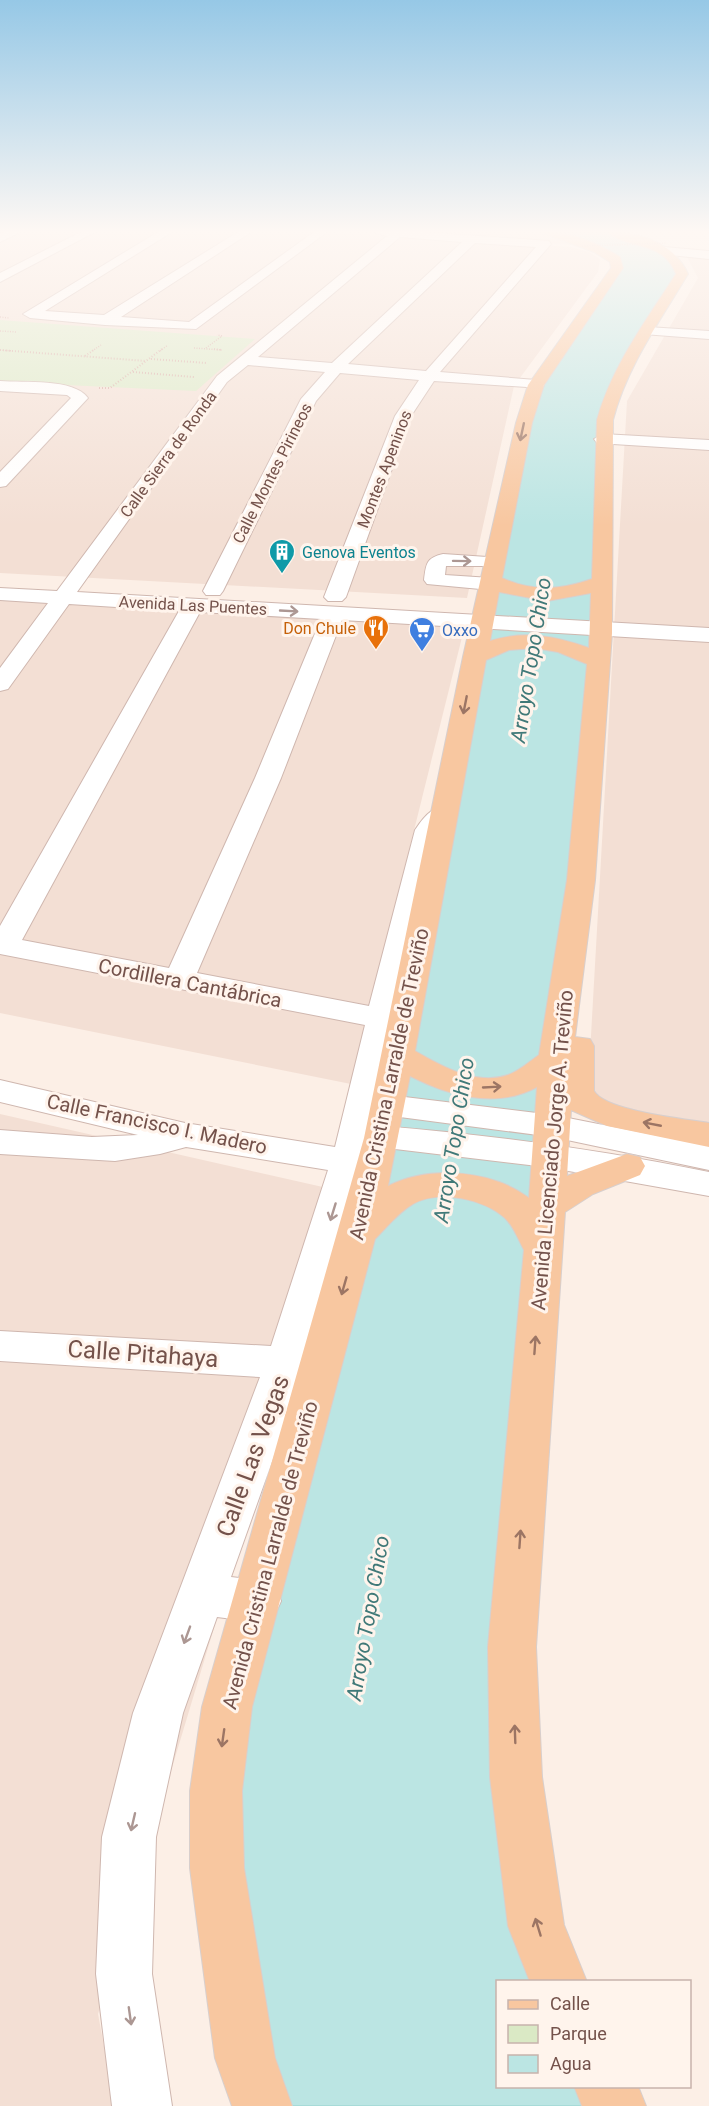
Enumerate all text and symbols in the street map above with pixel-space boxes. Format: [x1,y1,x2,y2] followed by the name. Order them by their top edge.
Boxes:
[116,387,221,521] street label: Calle Sierra de Ronda
[229,400,316,547] street label: Calle Montes Pirineos
[353,408,416,531] street label: Montes Apeninos
[516,422,527,441] one-way arrow
[267,537,297,575] building icon: Genova Eventos
[302,543,416,562] place label: Genova Eventos
[451,555,471,567] one-way arrow
[506,576,556,745] water label: Arroyo Topo Chico
[118,592,268,619] street label: Avenida Las Puentes
[279,605,298,616] one-way arrow
[361,613,391,651] restaurant icon: Don Chule
[407,615,437,653] supermarket icon: Oxxo
[283,619,356,638] place label: Don Chule
[442,621,478,640] place label: Oxxo
[459,694,470,714] one-way arrow
[344,926,434,1242] street label: Avenida Cristina Larralde de Treviño
[96,953,284,1013] street label: Cordillera Cantábrica
[526,989,578,1311] street label: Avenida Licenciado Jorge A. Treviño
[429,1056,479,1225] water label: Arroyo Topo Chico
[481,1081,501,1092] one-way arrow
[45,1089,269,1159] street label: Calle Francisco I. Madero
[642,1118,662,1129] one-way arrow
[327,1202,338,1221] one-way arrow
[338,1276,349,1295] one-way arrow
[67,1335,219,1373] street label: Calle Pitahaya
[530,1336,541,1355] one-way arrow
[211,1371,295,1541] street label: Calle Las Vegas
[217,1398,323,1712] street label: Avenida Cristina Larralde de Treviño
[515,1530,526,1550] one-way arrow
[342,1534,394,1703] water label: Arroyo Topo Chico
[180,1625,191,1643] one-way arrow
[509,1725,521,1745] one-way arrow
[218,1728,229,1747] one-way arrow
[126,1812,138,1831] one-way arrow
[532,1918,543,1937] one-way arrow
[496,1980,691,2088] legend
[550,1993,590,2014] text: Calle
[124,2005,135,2025] one-way arrow
[550,2023,607,2044] text: Parque
[550,2053,592,2074] text: Agua

